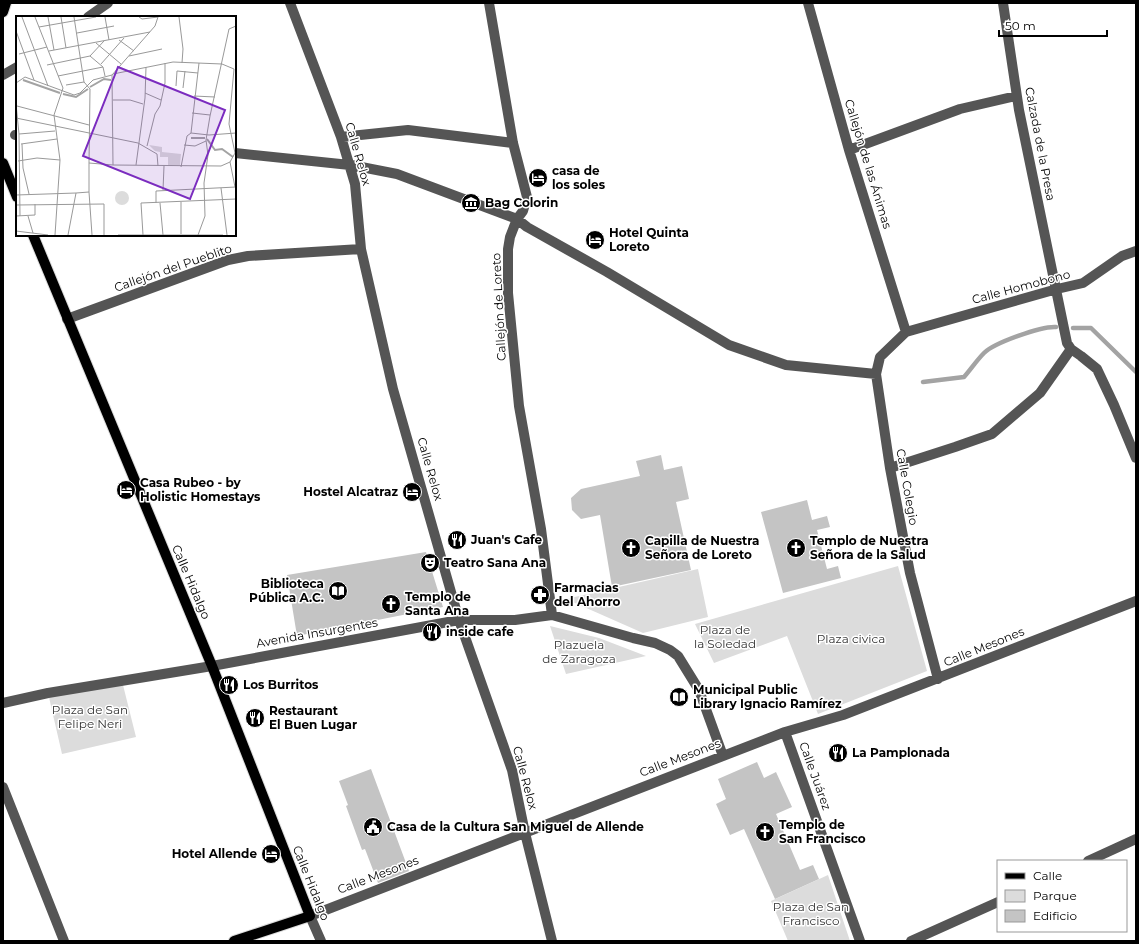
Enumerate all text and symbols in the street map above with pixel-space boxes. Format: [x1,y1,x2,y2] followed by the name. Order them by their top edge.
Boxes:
[999,12,1107,38] scale bar
[16,16,236,236] inset map
[1005,18,1036,33] text: 50 m
[1022,86,1059,202] street label: Calzada de la Presa
[842,97,895,231] street label: Callejón de las Ánimas
[342,120,375,188] street label: Calle Relox
[552,163,606,192] place label: casa de los soles
[527,167,549,189] hotel icon: casa de los soles
[460,192,482,214] museum icon: Bag Colorin
[485,195,558,210] place label: Bag Colorin
[609,225,689,254] place label: Hotel Quinta Loreto
[584,229,606,251] hotel icon: Hotel Quinta Loreto
[112,240,234,295] street label: Callejón del Pueblito
[488,253,509,361] street label: Callejón de Loreto
[970,266,1072,307] street label: Calle Homobono
[414,435,447,503] street label: Calle Relox
[893,447,922,526] street label: Calle Colegio
[140,475,261,504] place label: Casa Rubeo - by Holistic Homestays
[115,479,137,501] hotel icon: Casa Rubeo - by Holistic Homestays
[401,481,423,503] hotel icon: Hostel Alcatraz
[303,484,398,499] place label: Hostel Alcatraz
[446,529,468,551] restaurant icon: Juan's Cafe
[470,532,543,547] place label: Juan's Cafe
[645,533,759,562] place label: Capilla de Nuestra Señora de Loreto
[810,533,929,562] place label: Templo de Nuestra Señora de la Salud
[620,537,642,559] church icon: Capilla de Nuestra Señora de Loreto
[785,537,807,559] church icon: Templo de Nuestra Señora de la Salud
[169,542,214,621] street label: Calle Hidalgo
[419,552,441,574] theatre icon: Teatro Sana Ana
[444,555,546,570] place label: Teatro Sana Ana
[249,576,324,605] place label: Biblioteca Pública A.C.
[327,580,349,602] library icon: Biblioteca Pública A.C.
[554,580,620,609] place label: Farmacias del Ahorro
[529,584,551,606] pharmacy icon: Farmacias del Ahorro
[405,589,471,618] place label: Templo de Santa Ana
[380,593,402,615] church icon: Templo de Santa Ana
[255,614,379,651] street label: Avenida Insurgentes
[421,621,443,643] restaurant icon: inside cafe
[694,622,756,651] park label: Plaza de la Soledad
[941,623,1026,670] street label: Calle Mesones
[446,624,514,639] place label: inside cafe
[817,631,885,646] park label: Plaza civica
[542,637,616,666] park label: Plazuela de Zaragoza
[218,674,240,696] restaurant icon: Los Burritos
[243,677,319,692] place label: Los Burritos
[693,682,842,711] place label: Municipal Public Library Ignacio Ramírez
[668,686,690,708] library icon: Municipal Public Library Ignacio Ramírez
[52,702,128,731] park label: Plaza de San Felipe Neri
[269,703,357,732] place label: Restaurant El Buen Lugar
[244,707,266,729] restaurant icon: Restaurant El Buen Lugar
[637,735,723,780] street label: Calle Mesones
[796,740,835,812] street label: Calle Juárez
[827,742,849,764] restaurant icon: La Pamplonada
[510,744,541,812] street label: Calle Relox
[852,745,950,760] place label: La Pamplonada
[362,816,384,838] public building icon: Casa de la Cultura San Miguel de Allende
[779,817,866,846] place label: Templo de San Francisco
[387,819,644,834] place label: Casa de la Cultura San Miguel de Allende
[754,821,776,843] church icon: Templo de San Francisco
[260,843,282,865] hotel icon: Hotel Allende
[290,843,333,922] street label: Calle Hidalgo
[172,846,257,861] place label: Hotel Allende
[335,852,421,897] street label: Calle Mesones
[997,860,1127,932] legend
[1033,868,1062,883] text: Calle
[1033,888,1077,903] text: Parque
[773,899,849,928] park label: Plaza de San Francisco
[1033,908,1077,923] text: Edificio

